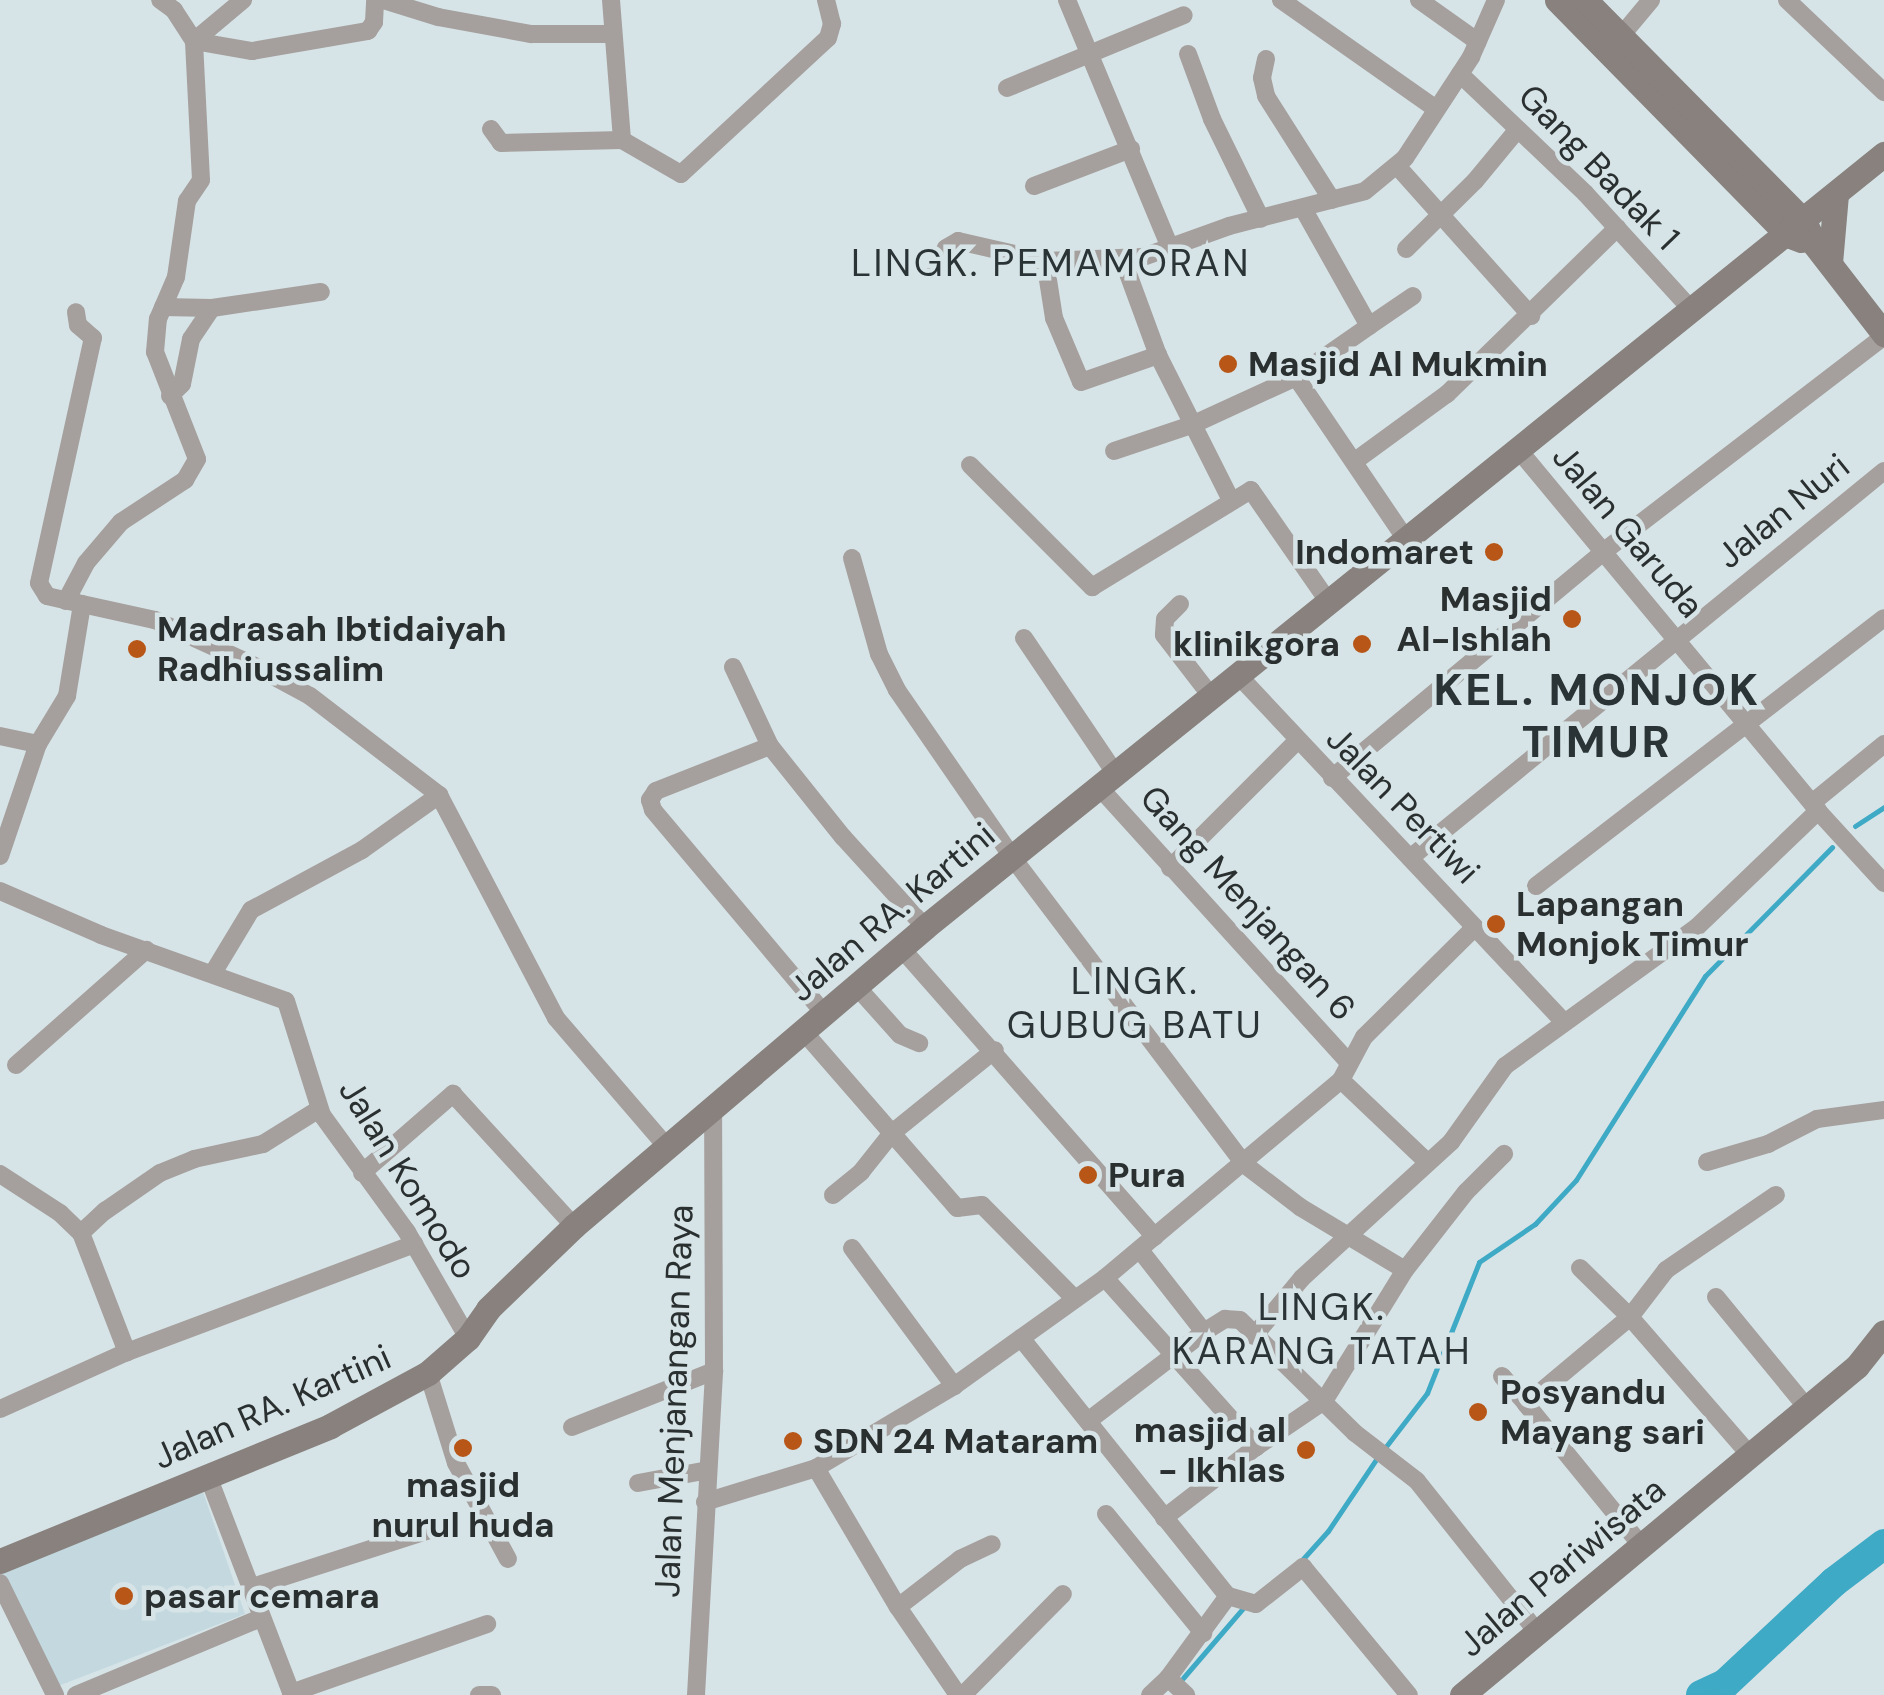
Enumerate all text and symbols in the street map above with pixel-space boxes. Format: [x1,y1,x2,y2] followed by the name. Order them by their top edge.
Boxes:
[1510,76,1688,258] street label: Gang Badak 1
[851,241,1251,287] district label: LINGK. PEMAMORAN
[1248,343,1548,385] place label: Masjid Al Mukmin
[1217,353,1239,375] marker: Masjid Al Mukmin
[1544,436,1712,626] street label: Jalan Garuda
[1708,445,1858,577] street label: Jalan Nuri
[1295,531,1474,573] place label: Indomaret
[1483,541,1505,563] marker: Indomaret
[1396,578,1552,660] place label: Masjid Al-Ishlah
[157,608,507,690] place label: Madrasah Ibtidaiyah Radhiussalim
[1561,608,1583,630] marker: Masjid Al-Ishlah
[1173,623,1340,665] place label: klinikgora
[1349,631,1375,657] marker: klinikgora
[126,638,148,660] marker: Madrasah Ibtidaiyah Radhiussalim
[1433,663,1761,769] district label: KEL. MONJOK TIMUR
[1318,718,1488,892] street label: Jalan Pertiwi
[1132,777,1364,1029] street label: Gang Menjangan 6
[781,814,1003,1010] street label: Jalan RA. Kartini
[1516,883,1749,965] place label: Lapangan Monjok Timur
[1485,913,1507,935] marker: Lapangan Monjok Timur
[1007,959,1263,1048] district label: LINGK. GUBUG BATU
[330,1071,486,1287] street label: Jalan Komodo
[1108,1154,1186,1196] place label: Pura
[1077,1164,1099,1186] marker: Pura
[646,1204,702,1598] street label: Jalan Menjanangan Raya
[1172,1285,1472,1375] district label: LINGK. KARANG TATAH
[147,1336,397,1478] street label: Jalan RA. Kartini
[1500,1371,1705,1453] place label: Posyandu Mayang sari
[1465,1399,1491,1425] marker: Posyandu Mayang sari
[1134,1409,1286,1491] place label: masjid al - Ikhlas
[813,1420,1098,1462] place label: SDN 24 Mataram
[782,1430,804,1452] marker: SDN 24 Mataram
[452,1437,474,1459] marker: masjid nurul huda
[1295,1439,1317,1461] marker: masjid al - Ikhlas
[371,1464,555,1546] place label: masjid nurul huda
[1450,1468,1674,1666] street label: Jalan Pariwisata
[144,1575,380,1617] place label: pasar cemara
[113,1585,135,1607] marker: pasar cemara

